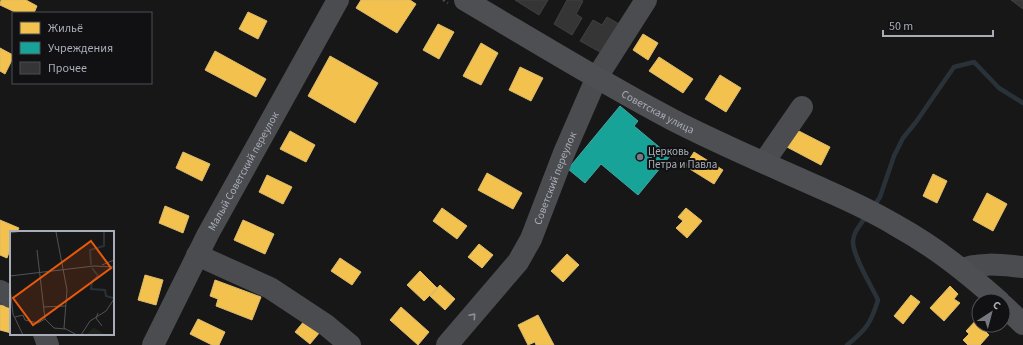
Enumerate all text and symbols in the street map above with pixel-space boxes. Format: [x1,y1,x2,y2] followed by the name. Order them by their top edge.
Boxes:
[12,12,152,84] legend
[883,12,993,38] scale bar
[889,18,913,35] text: 50 m
[48,20,83,37] text: Жильё
[48,40,113,57] text: Учреждения
[48,60,87,77] text: Прочее
[619,86,697,137] street label: Советская улица
[204,108,282,233] street label: Малый Советский переулок
[530,129,580,227] street label: Советский переулок
[648,144,717,172] place label: Церковь Петра и Павла
[635,152,645,162] marker: Церковь Петра и Павла
[10,231,114,335] inset map
[971,293,1011,333] north arrow
[990,297,1004,314] text: С
[468,313,475,320] one-way arrow

